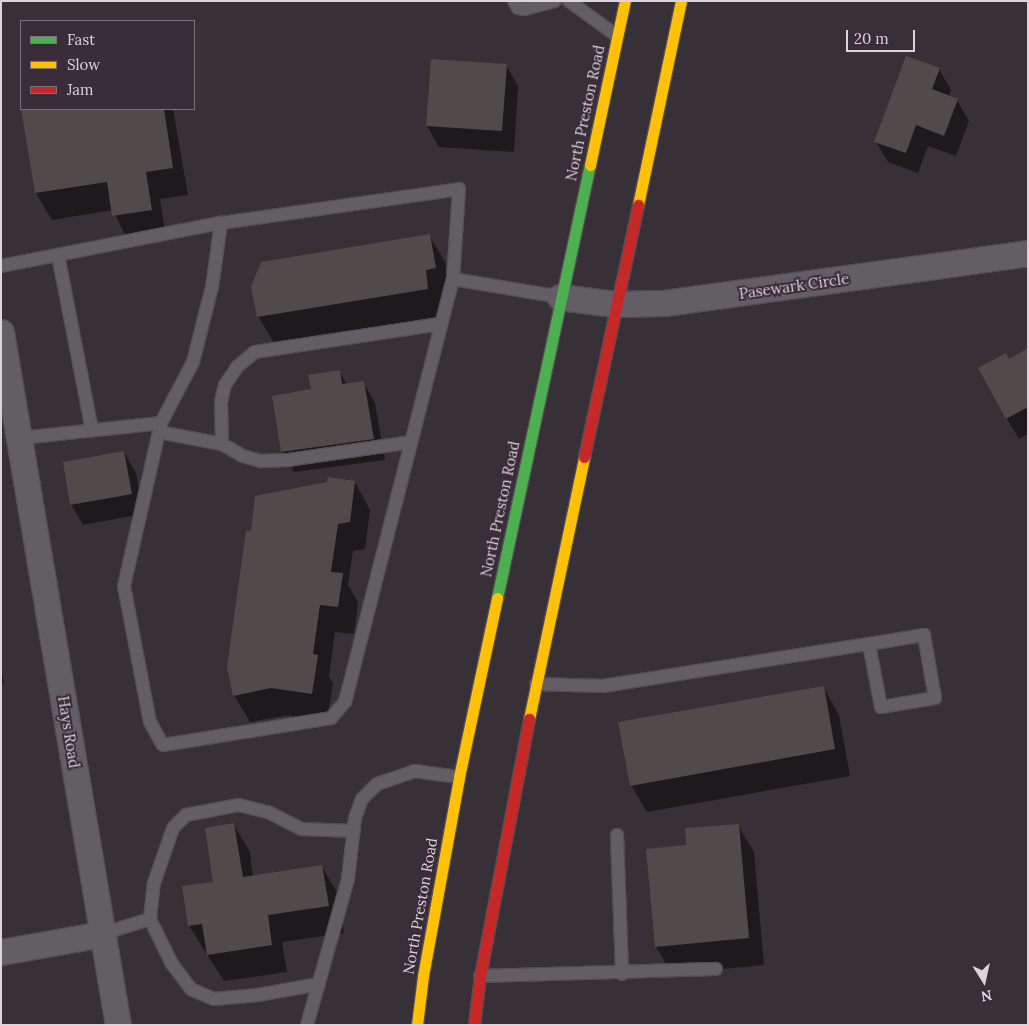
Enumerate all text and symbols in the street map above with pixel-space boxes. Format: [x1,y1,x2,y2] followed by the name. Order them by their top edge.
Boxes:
[20,20,195,110] legend
[849,20,918,52] scale bar
[854,29,889,48] text: 20 m
[67,30,95,49] text: Fast
[562,43,608,183] street label: North Preston Road
[67,55,100,74] text: Slow
[67,80,94,99] text: Jam
[738,269,850,303] street label: Pasewark Circle
[477,439,523,579] street label: North Preston Road
[54,695,84,769] street label: Hays Road
[399,836,441,976] street label: North Preston Road
[959,956,1009,1006] north arrow
[980,986,994,1006] text: N

